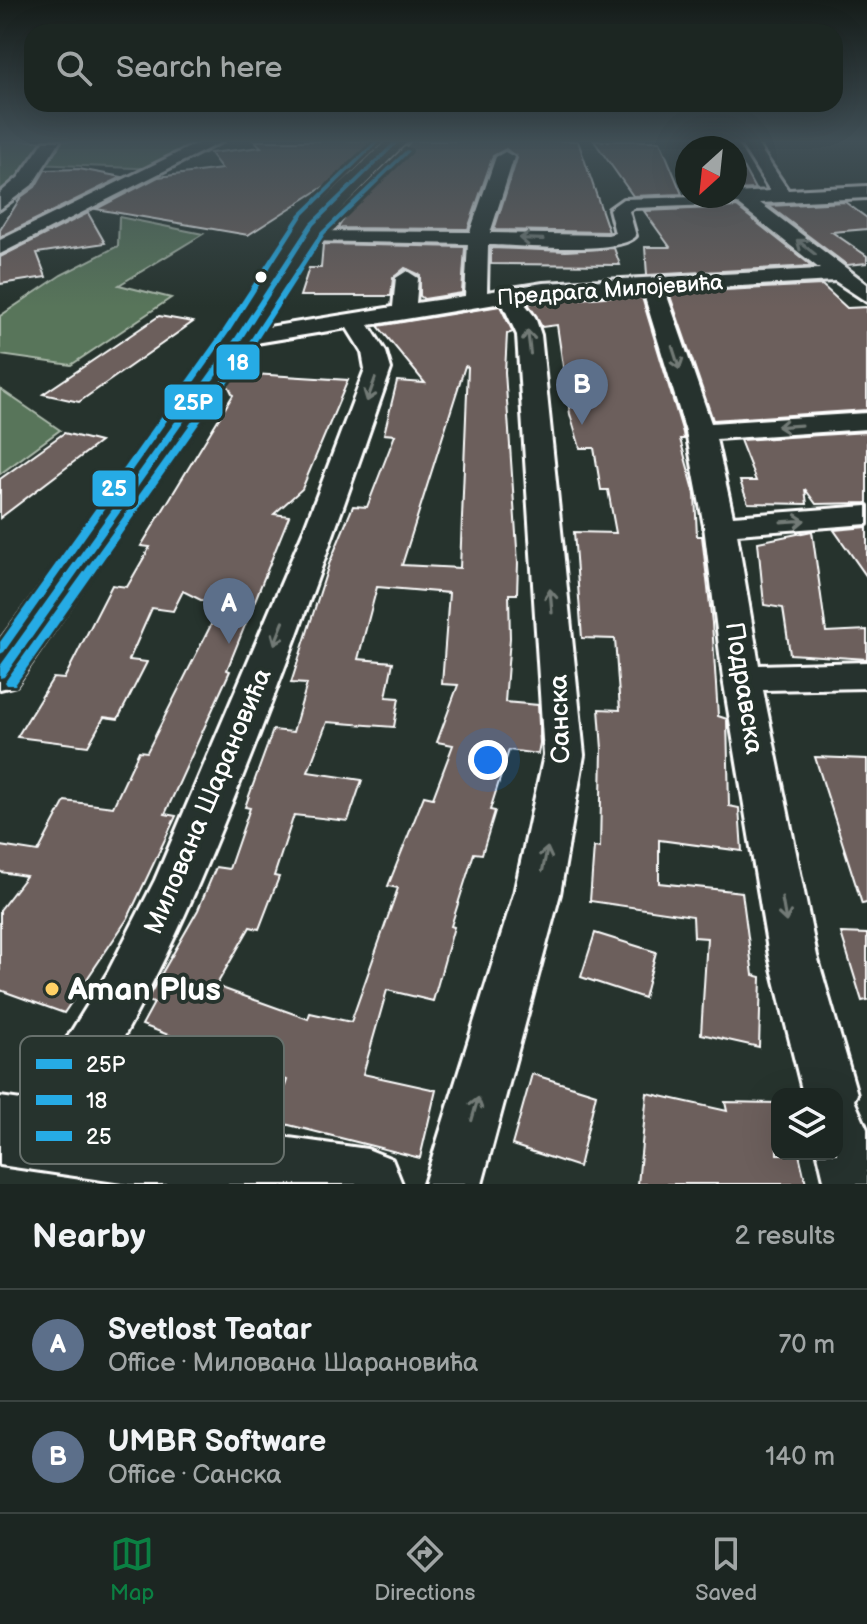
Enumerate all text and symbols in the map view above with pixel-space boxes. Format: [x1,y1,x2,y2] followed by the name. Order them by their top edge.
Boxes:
[24,24,843,112] search box
[52,46,96,90] icon: search
[116,50,282,86] text: Search here
[675,136,747,208] north arrow
[518,232,545,247] one-way arrow
[796,238,817,255] one-way arrow
[253,269,269,285] unlabelled marker
[496,269,724,312] street label: Предрага Милојевића
[522,329,537,356] one-way arrow
[215,343,261,381] line badge: 18
[669,345,684,371] one-way arrow
[227,350,249,377] text: 18
[556,359,608,425] pin: B
[363,378,377,402] one-way arrow
[163,383,224,421] line badge: 25P
[173,390,213,417] text: 25P
[776,419,803,434] one-way arrow
[91,469,137,508] line badge: 25
[101,476,127,503] text: 25
[779,513,806,528] one-way arrow
[203,578,255,644] pin: A
[544,588,559,615] one-way arrow
[270,620,285,645] one-way arrow
[718,620,769,756] street label: Подравска
[138,664,279,939] street label: Милована Шарановића
[543,674,578,764] street label: Санска
[468,740,508,780] your location
[538,846,553,872] one-way arrow
[778,897,793,922] one-way arrow
[67,971,221,1010] place label: Aman Plus
[43,980,61,998] marker: Aman Plus
[20,1036,284,1164] legend
[86,1052,126,1079] text: 25P
[86,1088,107,1115] text: 18
[771,1088,843,1160] map controls
[771,1088,843,1160] button: layers
[468,1097,483,1123] one-way arrow
[86,1124,112,1151] text: 25
[32,1216,146,1257] text: Nearby
[735,1221,835,1252] text: 2 results
[108,1312,312,1348] text: Svetlost Teatar
[50,1330,66,1361] text: A
[778,1330,835,1361] text: 70 m
[108,1348,478,1379] text: Office · Милована Шарановића
[108,1424,326,1460] text: UMBR Software
[49,1442,67,1473] text: B
[765,1442,835,1473] text: 140 m
[108,1460,282,1491] text: Office · Санска
[110,1532,154,1607] tab: Map
[374,1532,475,1607] tab: Directions
[695,1532,757,1607] tab: Saved

